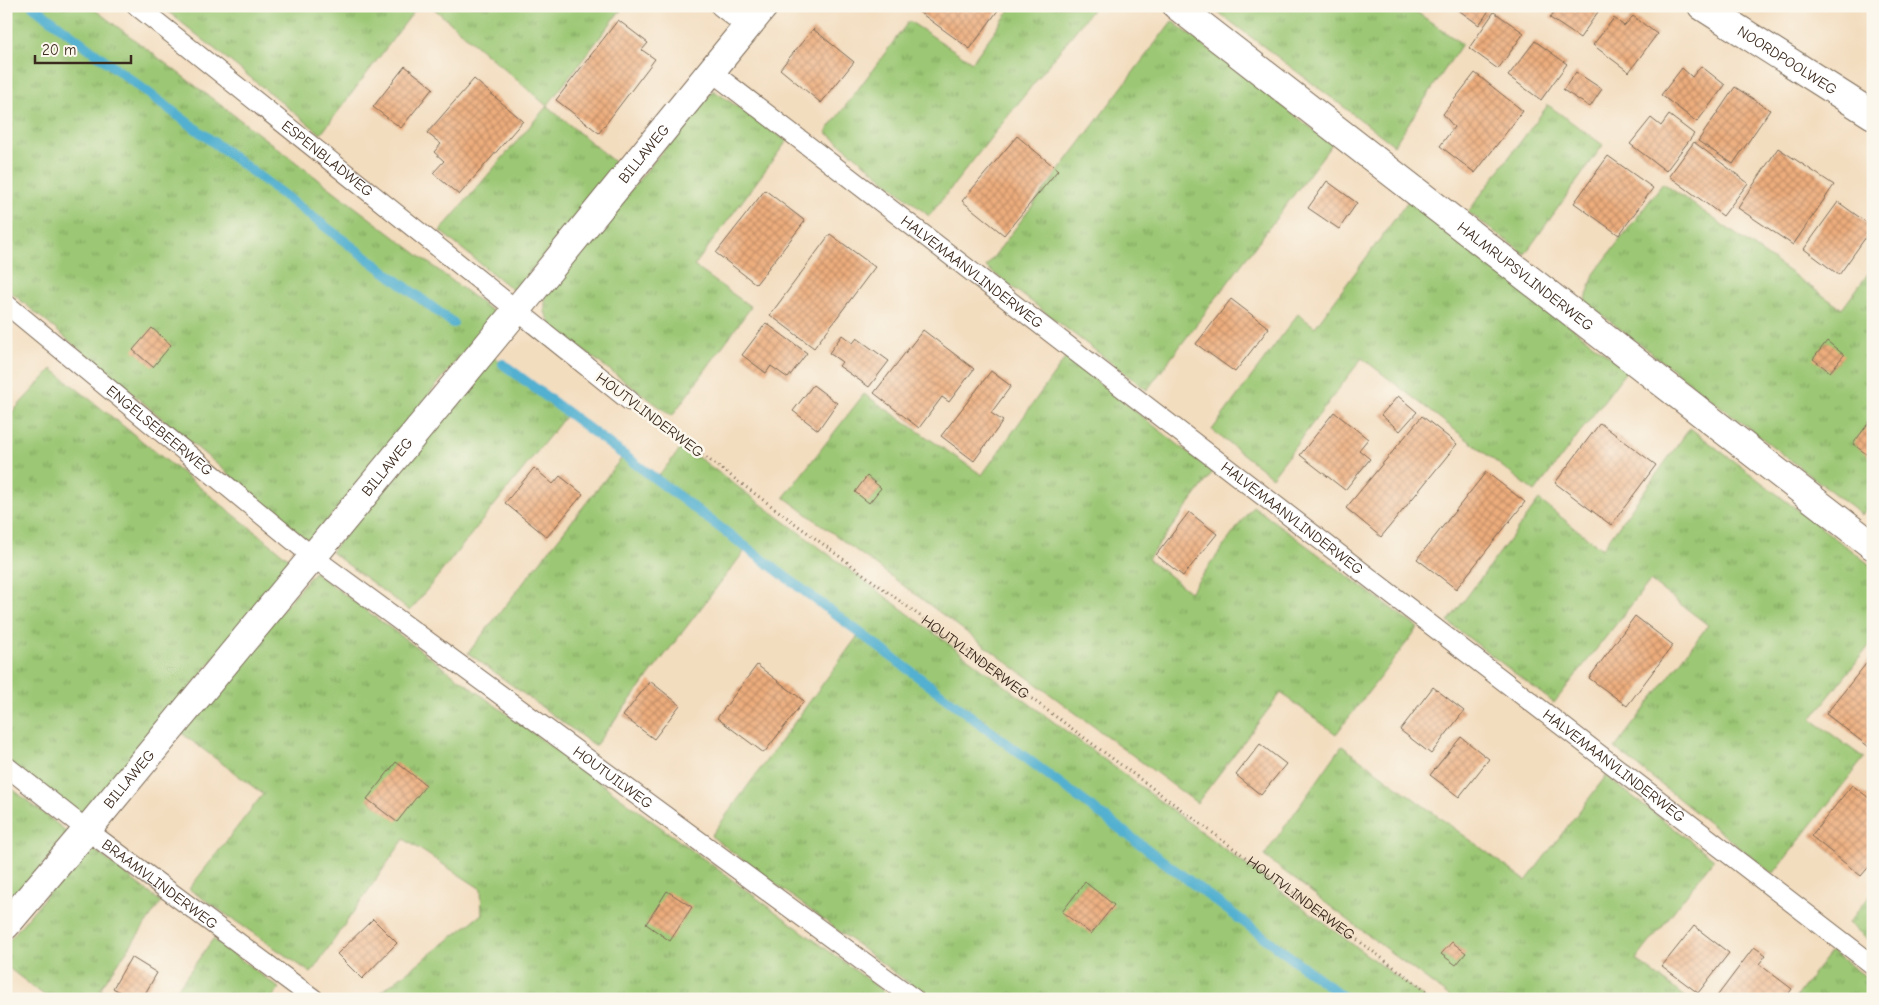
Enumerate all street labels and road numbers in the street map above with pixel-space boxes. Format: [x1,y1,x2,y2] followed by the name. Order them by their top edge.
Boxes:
[1734,22,1841,99] street label: NOORDPOOLWEG
[278,117,377,201] street label: ESPENBLADWEG
[615,120,673,187] street label: BILLAWEG
[897,212,1047,332] street label: HALVEMAANVLINDERWEG
[1454,218,1597,335] street label: HALMRUPSVLINDERWEG
[593,369,708,461] street label: HOUTVLINDERWEG
[103,381,217,480] street label: ENGELSEBEERWEG
[358,434,417,500] street label: BILLAWEG
[1218,458,1367,579] street label: HALVEMAANVLINDERWEG
[918,611,1033,703] street label: HOUTVLINDERWEG
[1539,706,1689,826] street label: HALVEMAANVLINDERWEG
[570,742,656,813] street label: HOUTUILWEG
[100,746,159,812] street label: BILLAWEG
[98,835,221,933] street label: BRAAMVLINDERWEG
[1243,852,1359,944] street label: HOUTVLINDERWEG

